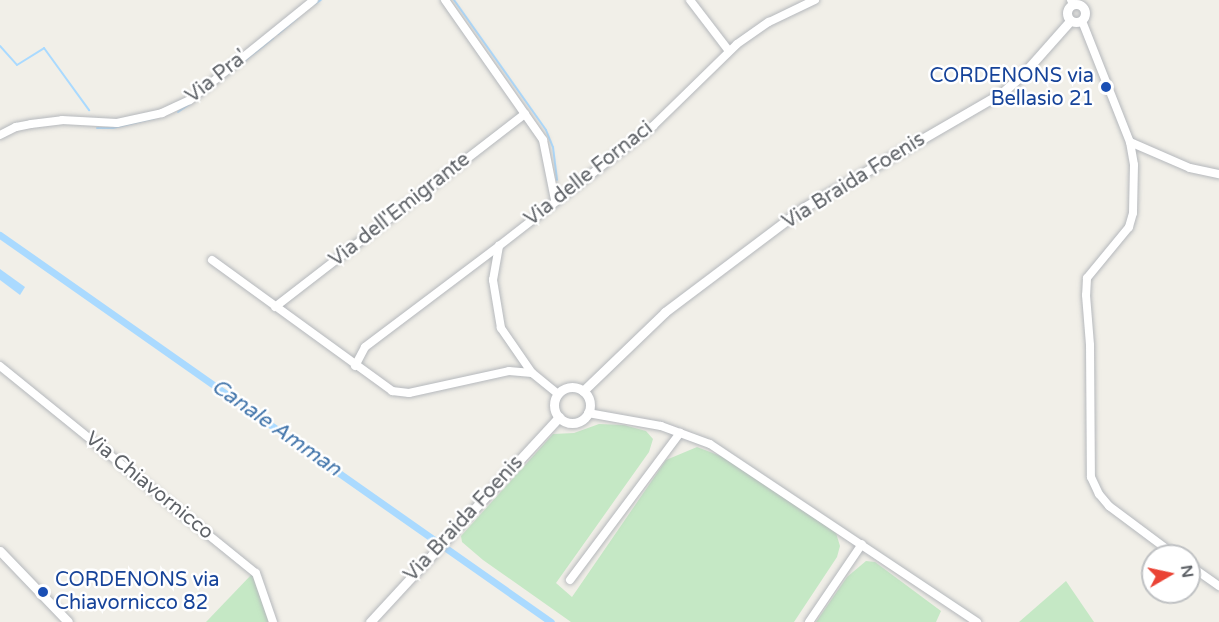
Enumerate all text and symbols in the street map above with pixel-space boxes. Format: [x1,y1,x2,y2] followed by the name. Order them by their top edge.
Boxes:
[181,45,253,109] street label: Via Pra'
[930,64,1094,111] place label: CORDENONS via Bellasio 21
[1099,80,1113,94] marker: CORDENONS via Bellasio 21
[520,117,658,231] street label: Via delle Fornaci
[778,128,930,234] street label: Via Braida Foenis
[325,148,475,272] street label: Via dell'Emigrante
[206,374,346,482] water label: Canale Amman
[80,427,218,545] street label: Via Chiavornicco
[400,451,528,587] street label: Via Braida Foenis
[1141,544,1201,604] north arrow
[1176,564,1198,579] text: N
[55,568,219,615] place label: CORDENONS via Chiavornicco 82
[36,585,50,599] marker: CORDENONS via Chiavornicco 82

